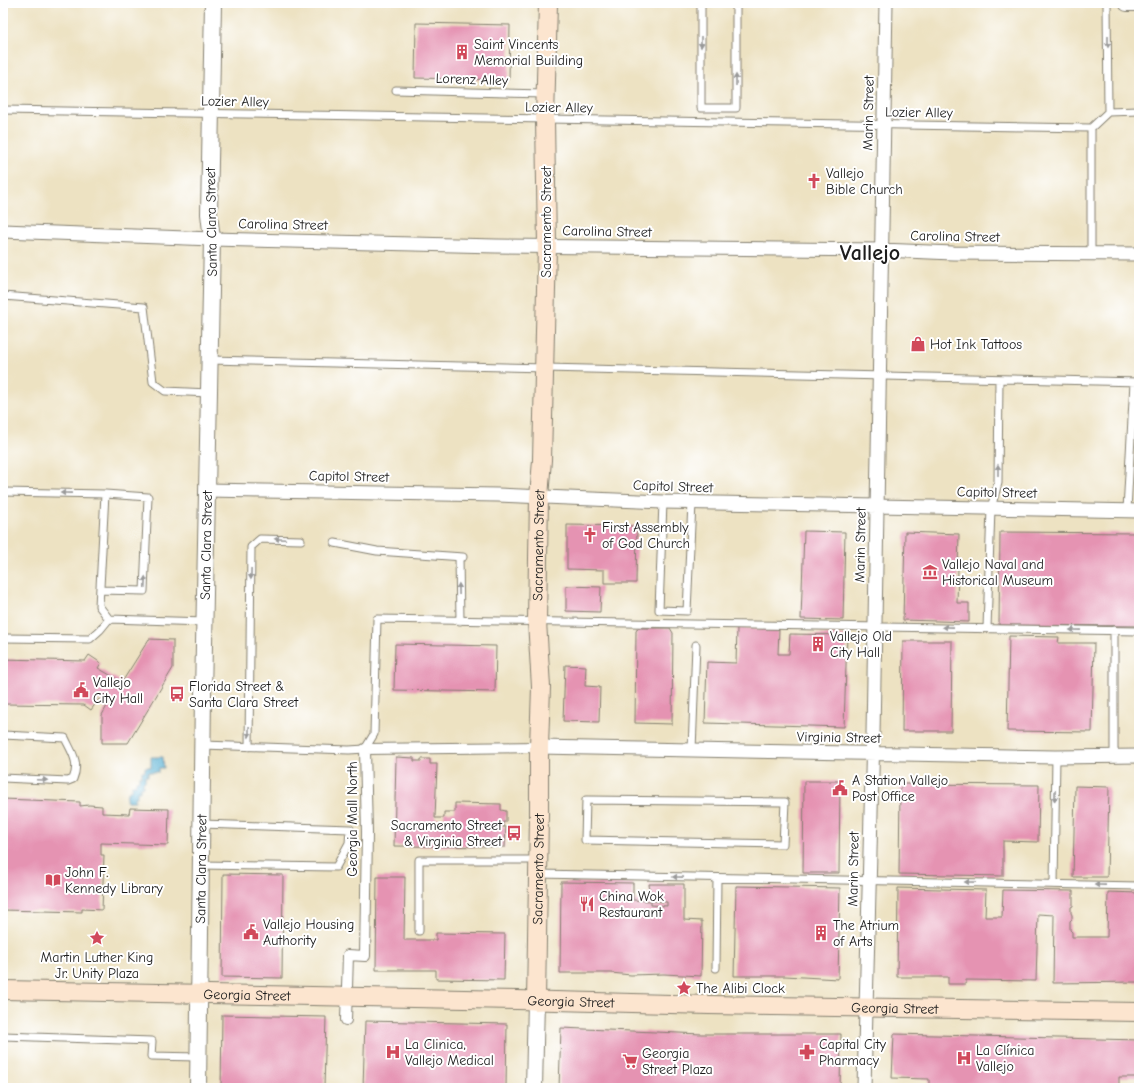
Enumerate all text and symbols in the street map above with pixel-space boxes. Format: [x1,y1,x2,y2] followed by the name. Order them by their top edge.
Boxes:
[474,36,583,69] place label: Saint Vincents Memorial Building
[698,36,704,49] one-way arrow
[1104,36,1111,48] one-way arrow
[453,43,471,61] building icon: Saint Vincents Memorial Building
[435,70,509,89] street label: Lorenz Alley
[733,73,739,86] one-way arrow
[859,74,878,151] street label: Marin Street
[201,92,270,111] street label: Lozier Alley
[525,98,594,117] street label: Lozier Alley
[885,103,954,122] street label: Lozier Alley
[538,165,555,278] street label: Sacramento Street
[826,165,903,198] place label: Vallejo Bible Church
[202,166,221,277] street label: Santa Clara Street
[805,172,823,190] church icon: Vallejo Bible Church
[238,215,329,234] street label: Carolina Street
[562,222,653,241] street label: Carolina Street
[910,227,1001,246] street label: Carolina Street
[840,240,900,266] district label: Vallejo
[909,335,927,353] shop icon: Hot Ink Tattoos
[930,336,1022,353] place label: Hot Ink Tattoos
[995,463,1001,476] one-way arrow
[309,467,390,486] street label: Capitol Street
[633,477,714,496] street label: Capitol Street
[957,483,1038,502] street label: Capitol Street
[529,488,549,601] street label: Sacramento Street
[197,489,216,600] street label: Santa Clara Street
[59,490,72,496] one-way arrow
[851,506,870,583] street label: Marin Street
[602,519,690,552] place label: First Assembly of God Church
[581,526,599,544] church icon: First Assembly of God Church
[274,536,286,543] one-way arrow
[942,556,1053,589] place label: Vallejo Naval and Historical Museum
[921,563,939,581] museum icon: Vallejo Naval and Historical Museum
[248,568,254,581] one-way arrow
[141,576,148,588] one-way arrow
[456,582,462,595] one-way arrow
[941,624,954,630] one-way arrow
[1069,626,1081,633] one-way arrow
[830,628,892,661] place label: Vallejo Old City Hall
[809,635,827,653] building icon: Vallejo Old City Hall
[93,674,143,707] place label: Vallejo City Hall
[189,678,299,711] place label: Florida Street & Santa Clara Street
[72,681,90,699] public building icon: Vallejo City Hall
[168,685,186,703] bus stop icon: Florida Street & Santa Clara Street
[246,726,252,739] one-way arrow
[797,728,882,747] street label: Virginia Street
[344,761,361,877] street label: Georgia Mall North
[852,772,948,805] place label: A Station Vallejo Post Office
[36,777,49,783] one-way arrow
[831,779,849,797] public building icon: A Station Vallejo Post Office
[1052,790,1058,803] one-way arrow
[529,812,548,925] street label: Sacramento Street
[192,813,210,924] street label: Santa Clara Street
[391,817,503,850] place label: Sacramento Street & Virginia Street
[505,824,523,842] bus stop icon: Sacramento Street & Virginia Street
[844,830,863,907] street label: Marin Street
[65,864,163,897] place label: John F. Kennedy Library
[44,871,62,889] library icon: John F. Kennedy Library
[671,874,684,880] one-way arrow
[964,879,976,886] one-way arrow
[1093,882,1106,888] one-way arrow
[599,888,664,921] place label: China Wok Restaurant
[578,895,596,913] restaurant icon: China Wok Restaurant
[263,916,354,949] place label: Vallejo Housing Authority
[833,917,899,950] place label: The Atrium of Arts
[242,923,260,941] public building icon: Vallejo Housing Authority
[812,924,830,942] building icon: The Atrium of Arts
[88,929,106,947] place icon: Martin Luther King Jr. Unity Plaza
[40,949,154,982] place label: Martin Luther King Jr. Unity Plaza
[675,979,693,997] place icon: The Alibi Clock
[696,980,785,997] place label: The Alibi Clock
[203,986,292,1005] street label: Georgia Street
[527,992,616,1012] street label: Georgia Street
[851,999,940,1018] street label: Georgia Street
[405,1036,494,1069] place label: La Clinica, Vallejo Medical
[819,1036,887,1069] place label: Capital City Pharmacy
[976,1042,1034,1075] place label: La Clínica Vallejo
[384,1043,402,1061] hospital icon: La Clinica, Vallejo Medical
[798,1043,816,1061] pharmacy icon: Capital City Pharmacy
[642,1045,713,1078] place label: Georgia Street Plaza
[955,1049,973,1067] hospital icon: La Clínica Vallejo
[621,1052,639,1070] supermarket icon: Georgia Street Plaza

